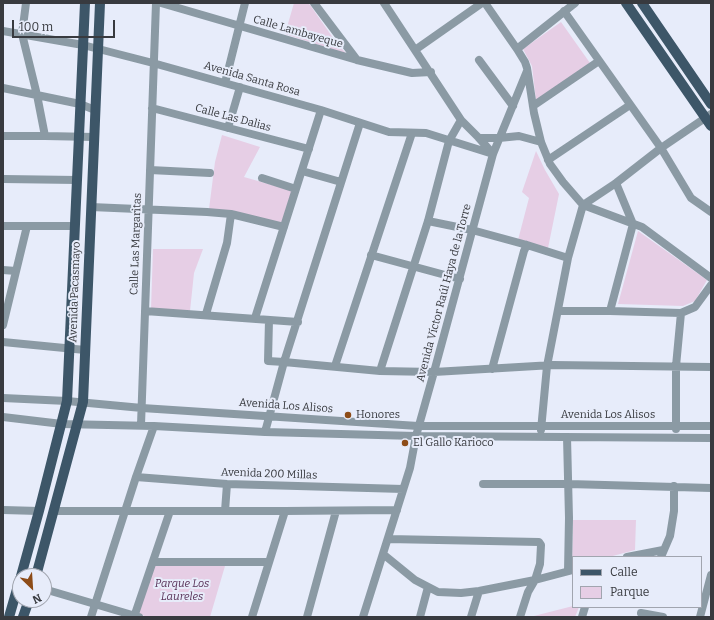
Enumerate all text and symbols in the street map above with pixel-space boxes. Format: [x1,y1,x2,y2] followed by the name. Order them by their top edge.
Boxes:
[14,12,117,38] scale bar
[252,13,344,51] street label: Calle Lambayeque
[19,20,53,34] text: 100 m
[202,59,302,99] street label: Avenida Santa Rosa
[194,102,272,134] street label: Calle Las Dalias
[128,193,144,295] street label: Calle Las Margaritas
[414,203,474,383] street label: Avenida Víctor Raúl Haya de la Torre
[67,241,83,343] street label: Avenida Pacasmayo
[238,396,334,416] street label: Avenida Los Alisos
[356,408,400,422] place label: Honores
[561,408,655,422] street label: Avenida Los Alisos
[343,410,353,420] marker: Honores
[413,436,493,450] place label: El Gallo Karioco
[400,438,410,448] marker: El Gallo Karioco
[221,466,317,482] street label: Avenida 200 Millas
[572,556,702,608] legend
[610,565,638,579] text: Calle
[12,568,52,608] north arrow
[155,577,209,603] park label: Parque Los Laureles
[610,585,649,599] text: Parque
[30,591,43,606] text: N

